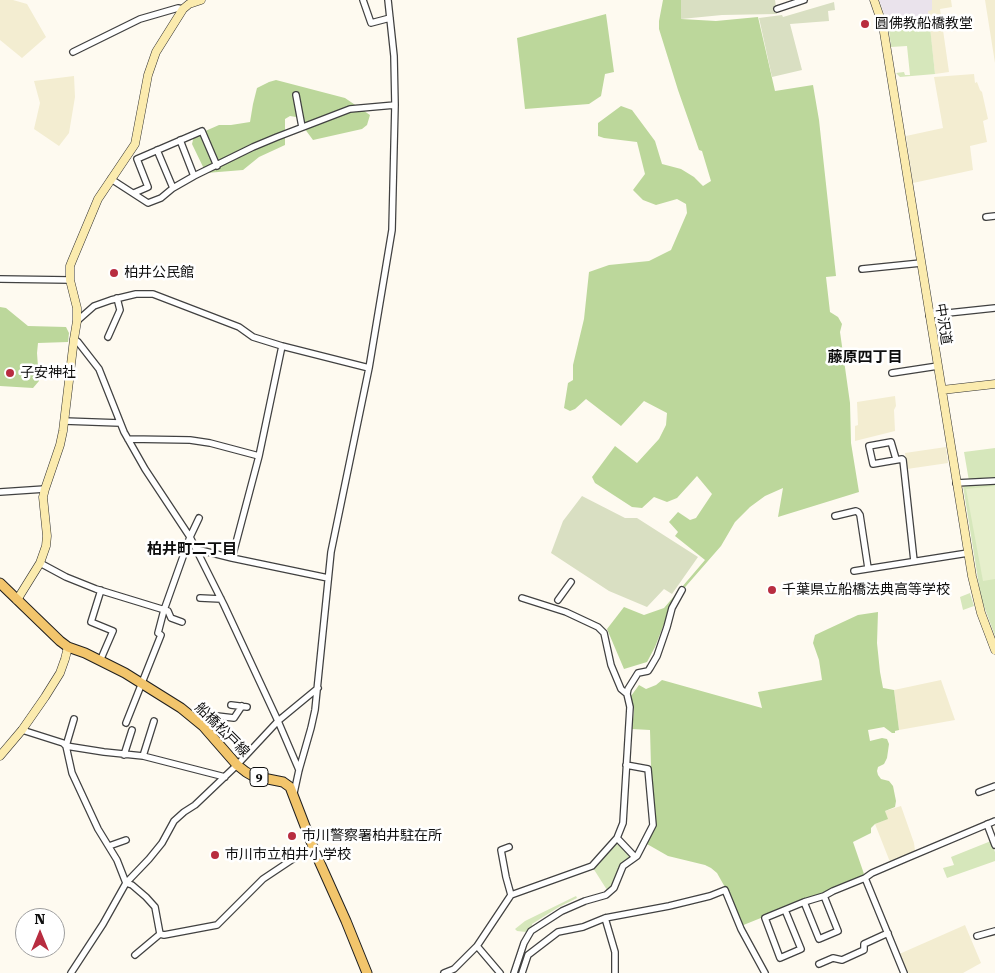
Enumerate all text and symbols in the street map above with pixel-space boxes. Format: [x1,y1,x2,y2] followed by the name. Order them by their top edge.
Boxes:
[875,16,973,32] place label: 圓佛教船橋教堂
[859,18,871,30] marker: 圓佛教船橋教堂
[124,265,194,281] place label: 柏井公民館
[108,267,120,279] marker: 柏井公民館
[931,302,955,346] street label: 中沢道
[828,349,902,367] district label: 藤原四丁目
[20,365,76,381] place label: 子安神社
[4,367,16,379] marker: 子安神社
[147,541,237,559] district label: 柏井町二丁目
[782,582,950,598] place label: 千葉県立船橋法典高等学校
[766,584,778,596] marker: 千葉県立船橋法典高等学校
[191,699,253,761] street label: 船橋松戸線
[250,768,268,786] road number: 9
[302,828,442,844] place label: 市川警察署柏井駐在所
[286,830,298,842] marker: 市川警察署柏井駐在所
[225,847,351,863] place label: 市川市立柏井小学校
[209,849,221,861] marker: 市川市立柏井小学校
[15,908,65,958] north arrow
[35,911,45,927] text: N

